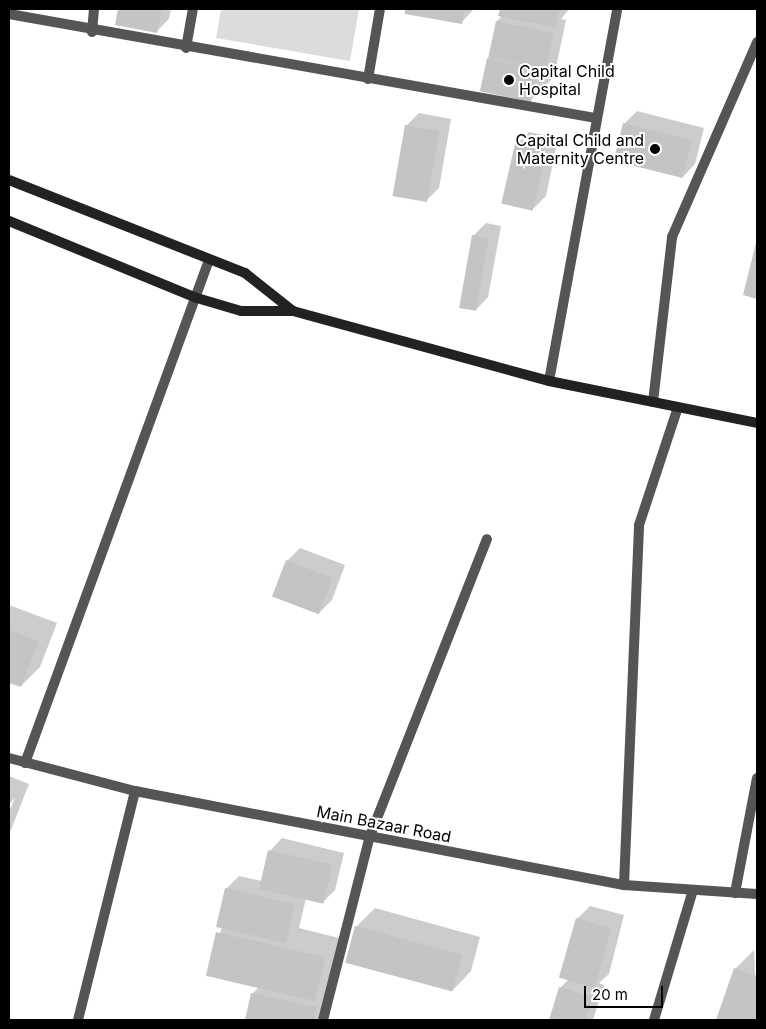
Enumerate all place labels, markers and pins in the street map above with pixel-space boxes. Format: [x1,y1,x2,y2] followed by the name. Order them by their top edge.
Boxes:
[519,61,615,99] place label: Capital Child Hospital
[503,74,515,86] marker: Capital Child Hospital
[516,130,644,168] place label: Capital Child and Maternity Centre
[648,142,662,156] marker: Capital Child and Maternity Centre

